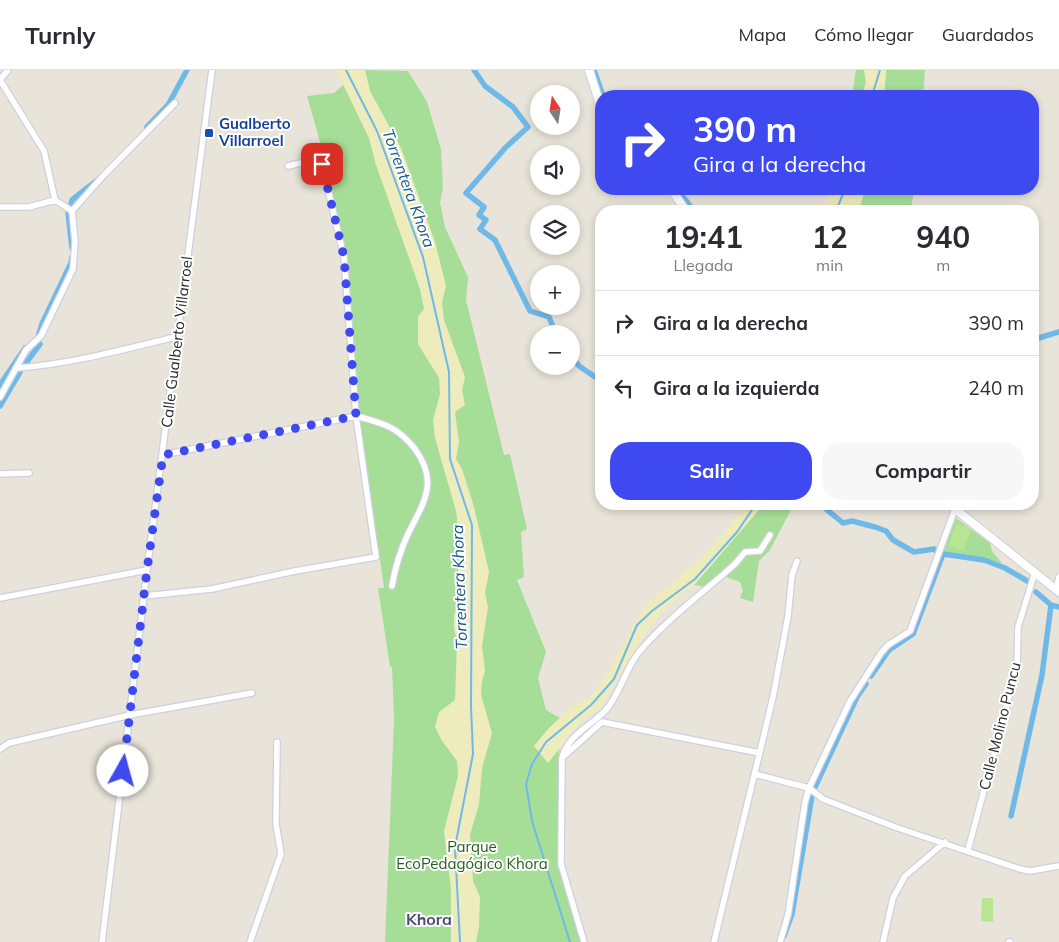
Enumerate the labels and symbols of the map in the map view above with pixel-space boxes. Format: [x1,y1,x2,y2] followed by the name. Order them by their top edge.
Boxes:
[530,85,580,135] north arrow
[218,114,291,150] place label: Gualberto Villarroel
[378,126,440,250] water label: Torrentera Khora
[203,127,215,139] marker: Gualberto Villarroel
[301,143,343,185] pin
[157,255,196,429] street label: Calle Gualberto Villarroel
[447,524,471,650] water label: Torrentera Khora
[974,660,1025,792] street label: Calle Molino Puncu
[96,744,148,796] position arrow
[396,837,548,873] park label: Parque EcoPedagógico Khora
[406,909,452,929] district label: Khora

